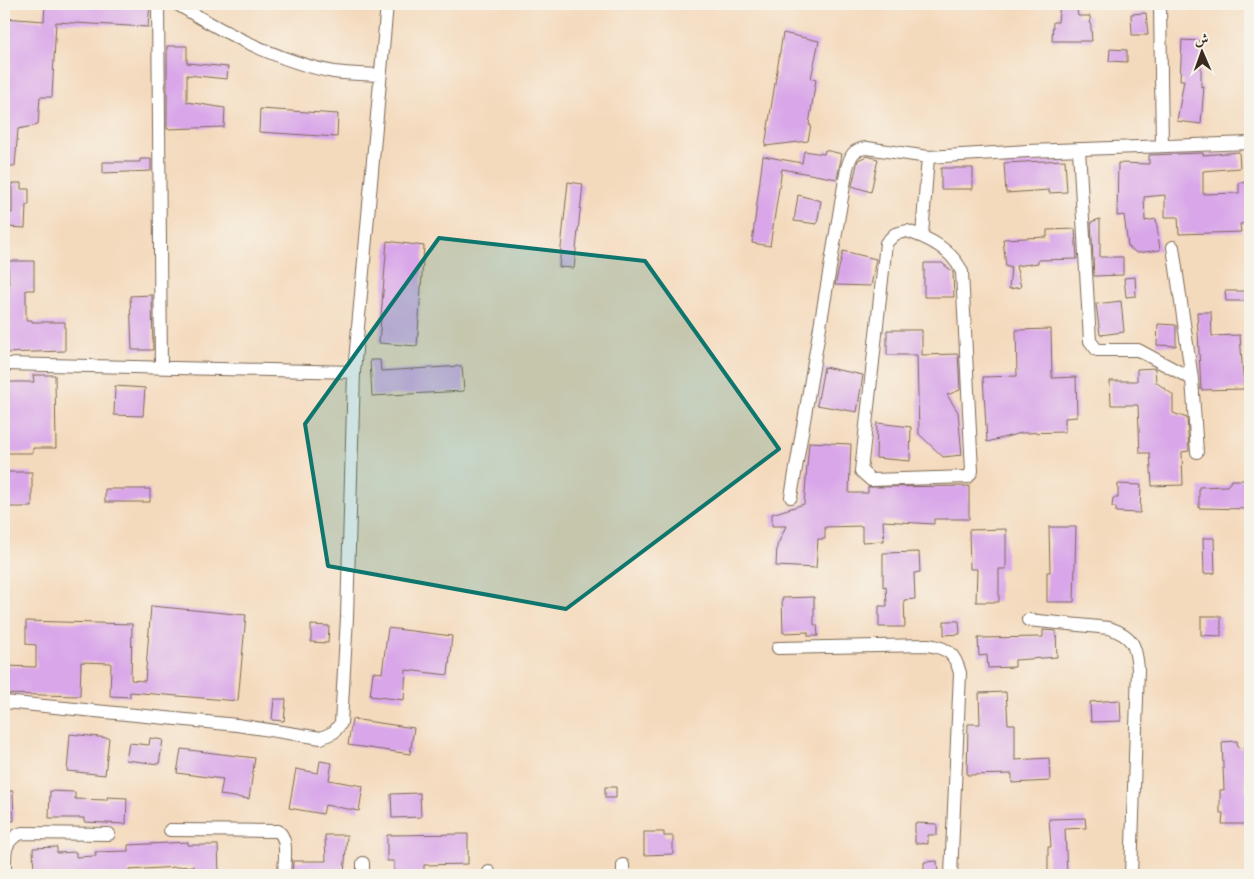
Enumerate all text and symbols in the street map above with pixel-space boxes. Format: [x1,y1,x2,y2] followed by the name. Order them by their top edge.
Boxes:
[1176,28,1226,78] north arrow
[1194,31,1209,48] text: ش

